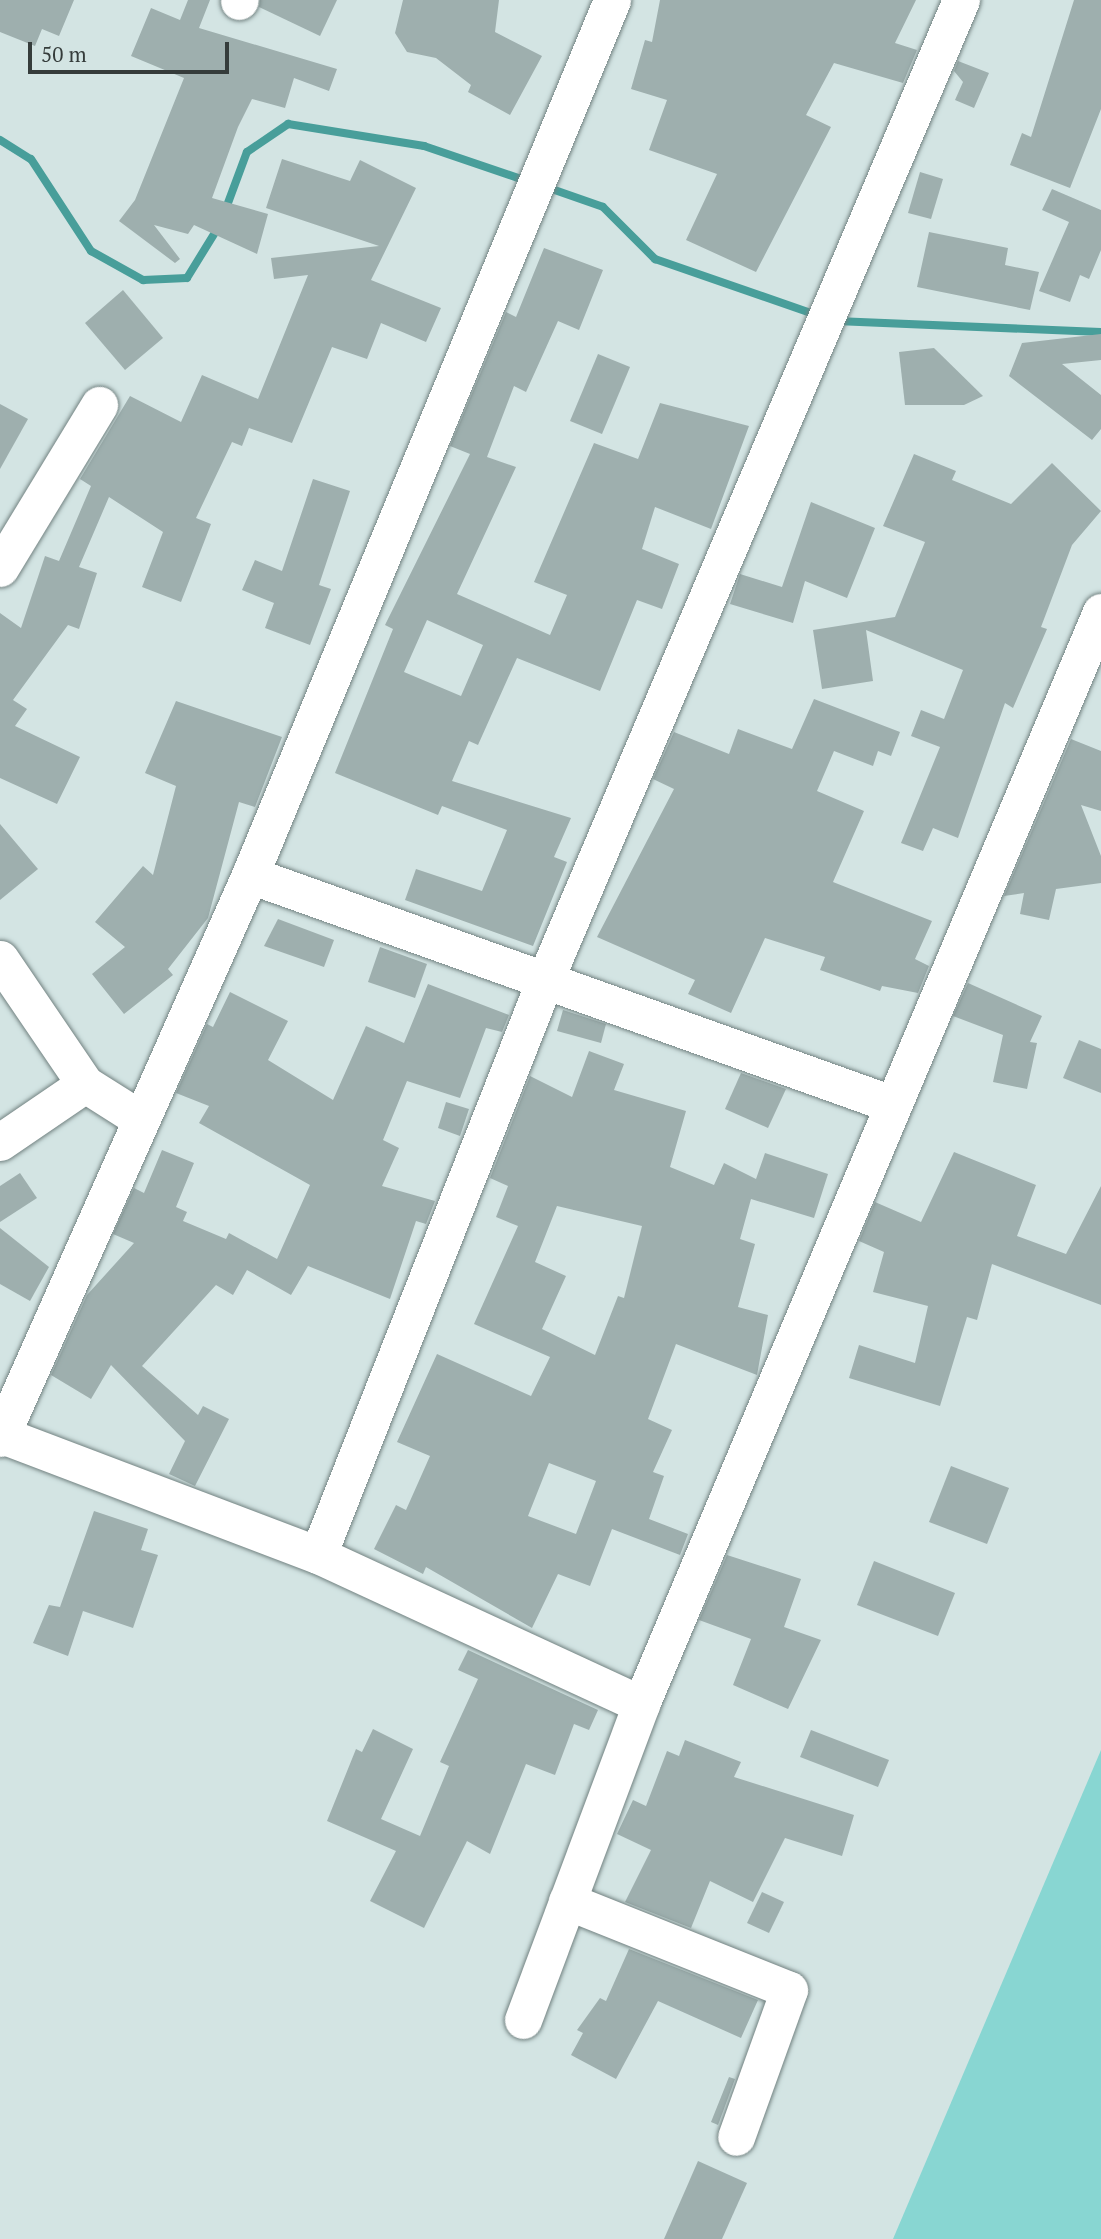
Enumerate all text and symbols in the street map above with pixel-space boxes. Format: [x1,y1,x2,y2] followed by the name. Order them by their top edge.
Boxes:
[32,28,233,72] scale bar
[41,40,87,68] text: 50 m

